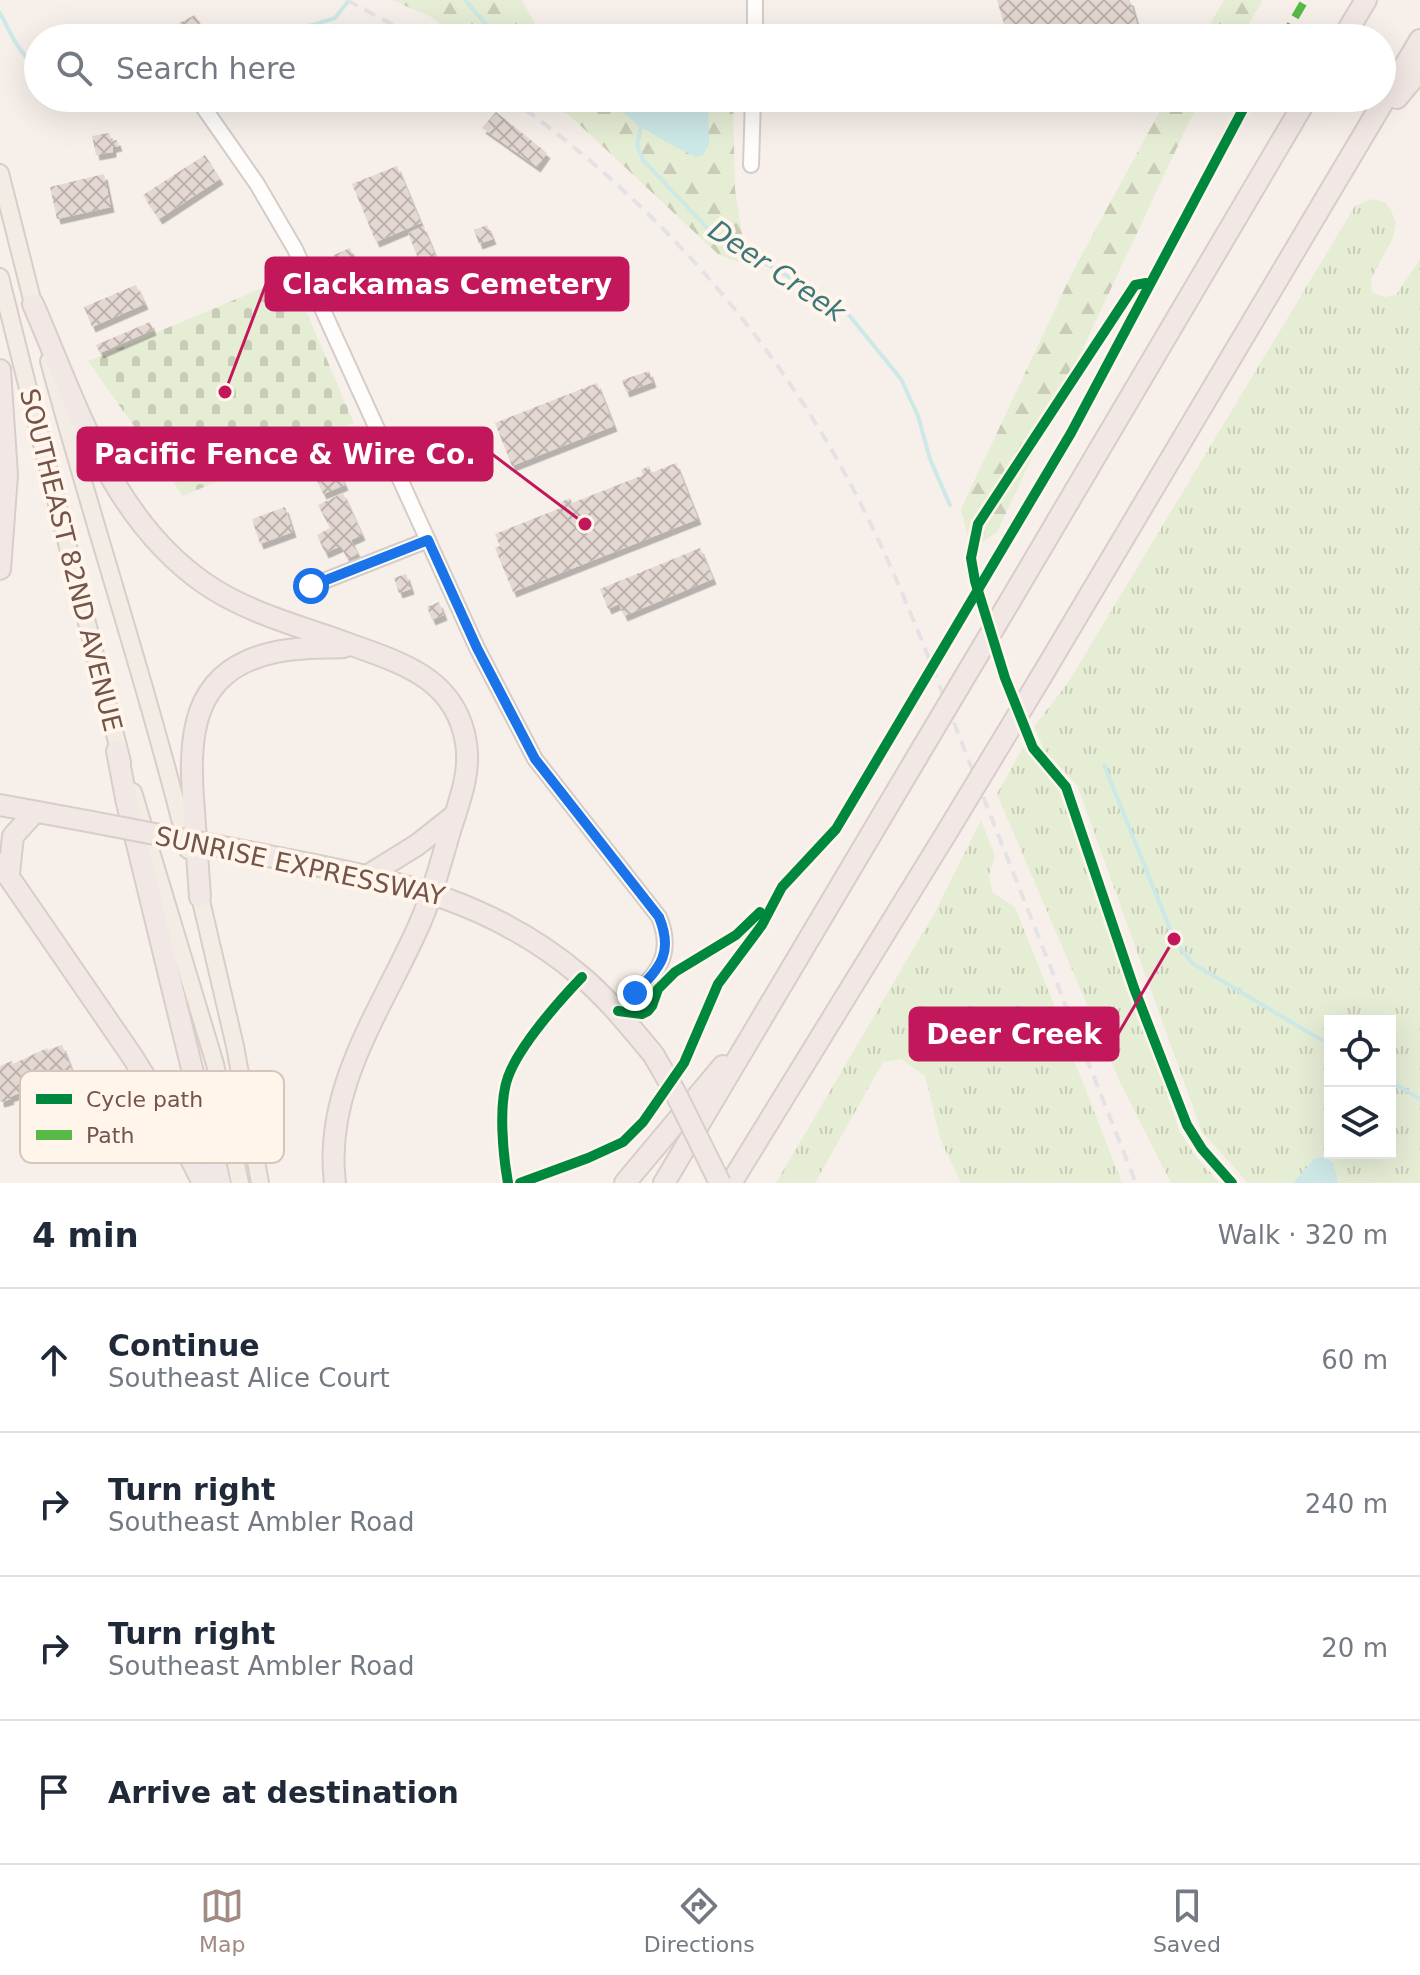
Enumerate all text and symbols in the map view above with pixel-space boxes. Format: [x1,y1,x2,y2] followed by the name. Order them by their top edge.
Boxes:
[24,24,1396,112] search box
[52,46,96,90] icon: search
[116,51,296,86] text: Search here
[702,213,853,330] water label: Deer Creek
[266,258,628,310] callout: Clackamas Cemetery
[282,268,612,301] text: Clackamas Cemetery
[14,385,128,735] street label: SOUTHEAST 82ND AVENUE
[78,428,492,480] callout: Pacific Fence & Wire Co.
[94,438,476,471] text: Pacific Fence & Wire Co.
[293,568,329,604] route start
[152,821,448,911] street label: SUNRISE EXPRESSWAY
[617,975,653,1011] route end
[910,1008,1118,1060] callout: Deer Creek
[1324,1015,1396,1159] map controls
[1324,1015,1396,1087] button: locate
[926,1018,1103,1051] text: Deer Creek
[20,1071,284,1163] legend
[86,1087,203,1112] text: Cycle path
[1324,1087,1396,1159] button: layers
[86,1123,134,1148] text: Path
[32,1215,139,1255] text: 4 min
[1218,1220,1388,1250] text: Walk · 320 m
[108,1328,260,1363] text: Continue
[32,1338,76,1382] icon: ahead
[1321,1345,1388,1375] text: 60 m
[108,1363,390,1393] text: Southeast Alice Court
[108,1472,275,1507] text: Turn right
[32,1482,76,1526] icon: right
[1305,1489,1388,1519] text: 240 m
[108,1507,415,1537] text: Southeast Ambler Road
[108,1616,275,1651] text: Turn right
[32,1626,76,1670] icon: right
[1321,1633,1388,1663] text: 20 m
[108,1651,415,1681] text: Southeast Ambler Road
[32,1770,76,1814] icon: arrive
[108,1775,459,1810] text: Arrive at destination
[199,1884,246,1957] tab: Map
[644,1884,755,1957] tab: Directions
[1153,1884,1221,1957] tab: Saved

